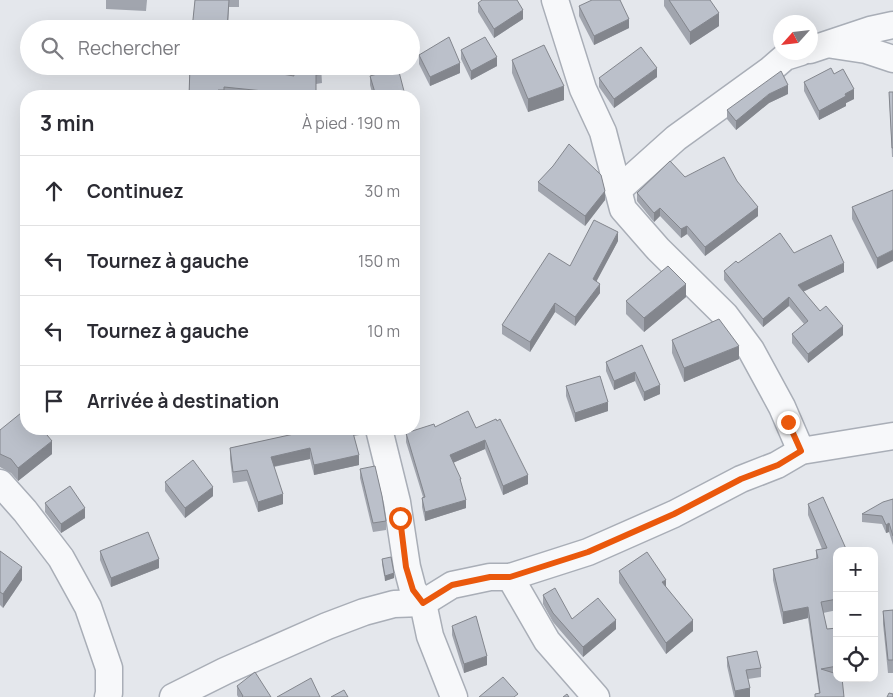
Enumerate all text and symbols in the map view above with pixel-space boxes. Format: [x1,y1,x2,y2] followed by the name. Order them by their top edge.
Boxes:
[773,15,818,60] north arrow
[20,20,420,75] search box
[38,34,66,62] icon: search
[78,35,180,61] text: Rechercher
[40,109,94,137] text: 3 min
[302,112,400,134] text: À pied · 190 m
[40,177,68,205] icon: ahead
[87,178,184,204] text: Continuez
[365,180,400,202] text: 30 m
[40,247,68,275] icon: left
[87,248,249,274] text: Tournez à gauche
[358,250,400,272] text: 150 m
[40,317,68,345] icon: left
[87,318,249,344] text: Tournez à gauche
[367,320,400,342] text: 10 m
[40,387,68,415] icon: arrive
[87,388,279,414] text: Arrivée à destination
[777,411,800,434] route end
[389,507,412,530] route start
[833,547,878,682] map controls
[833,547,878,592] button: +
[833,592,878,637] button: −
[833,637,878,682] button: locate

